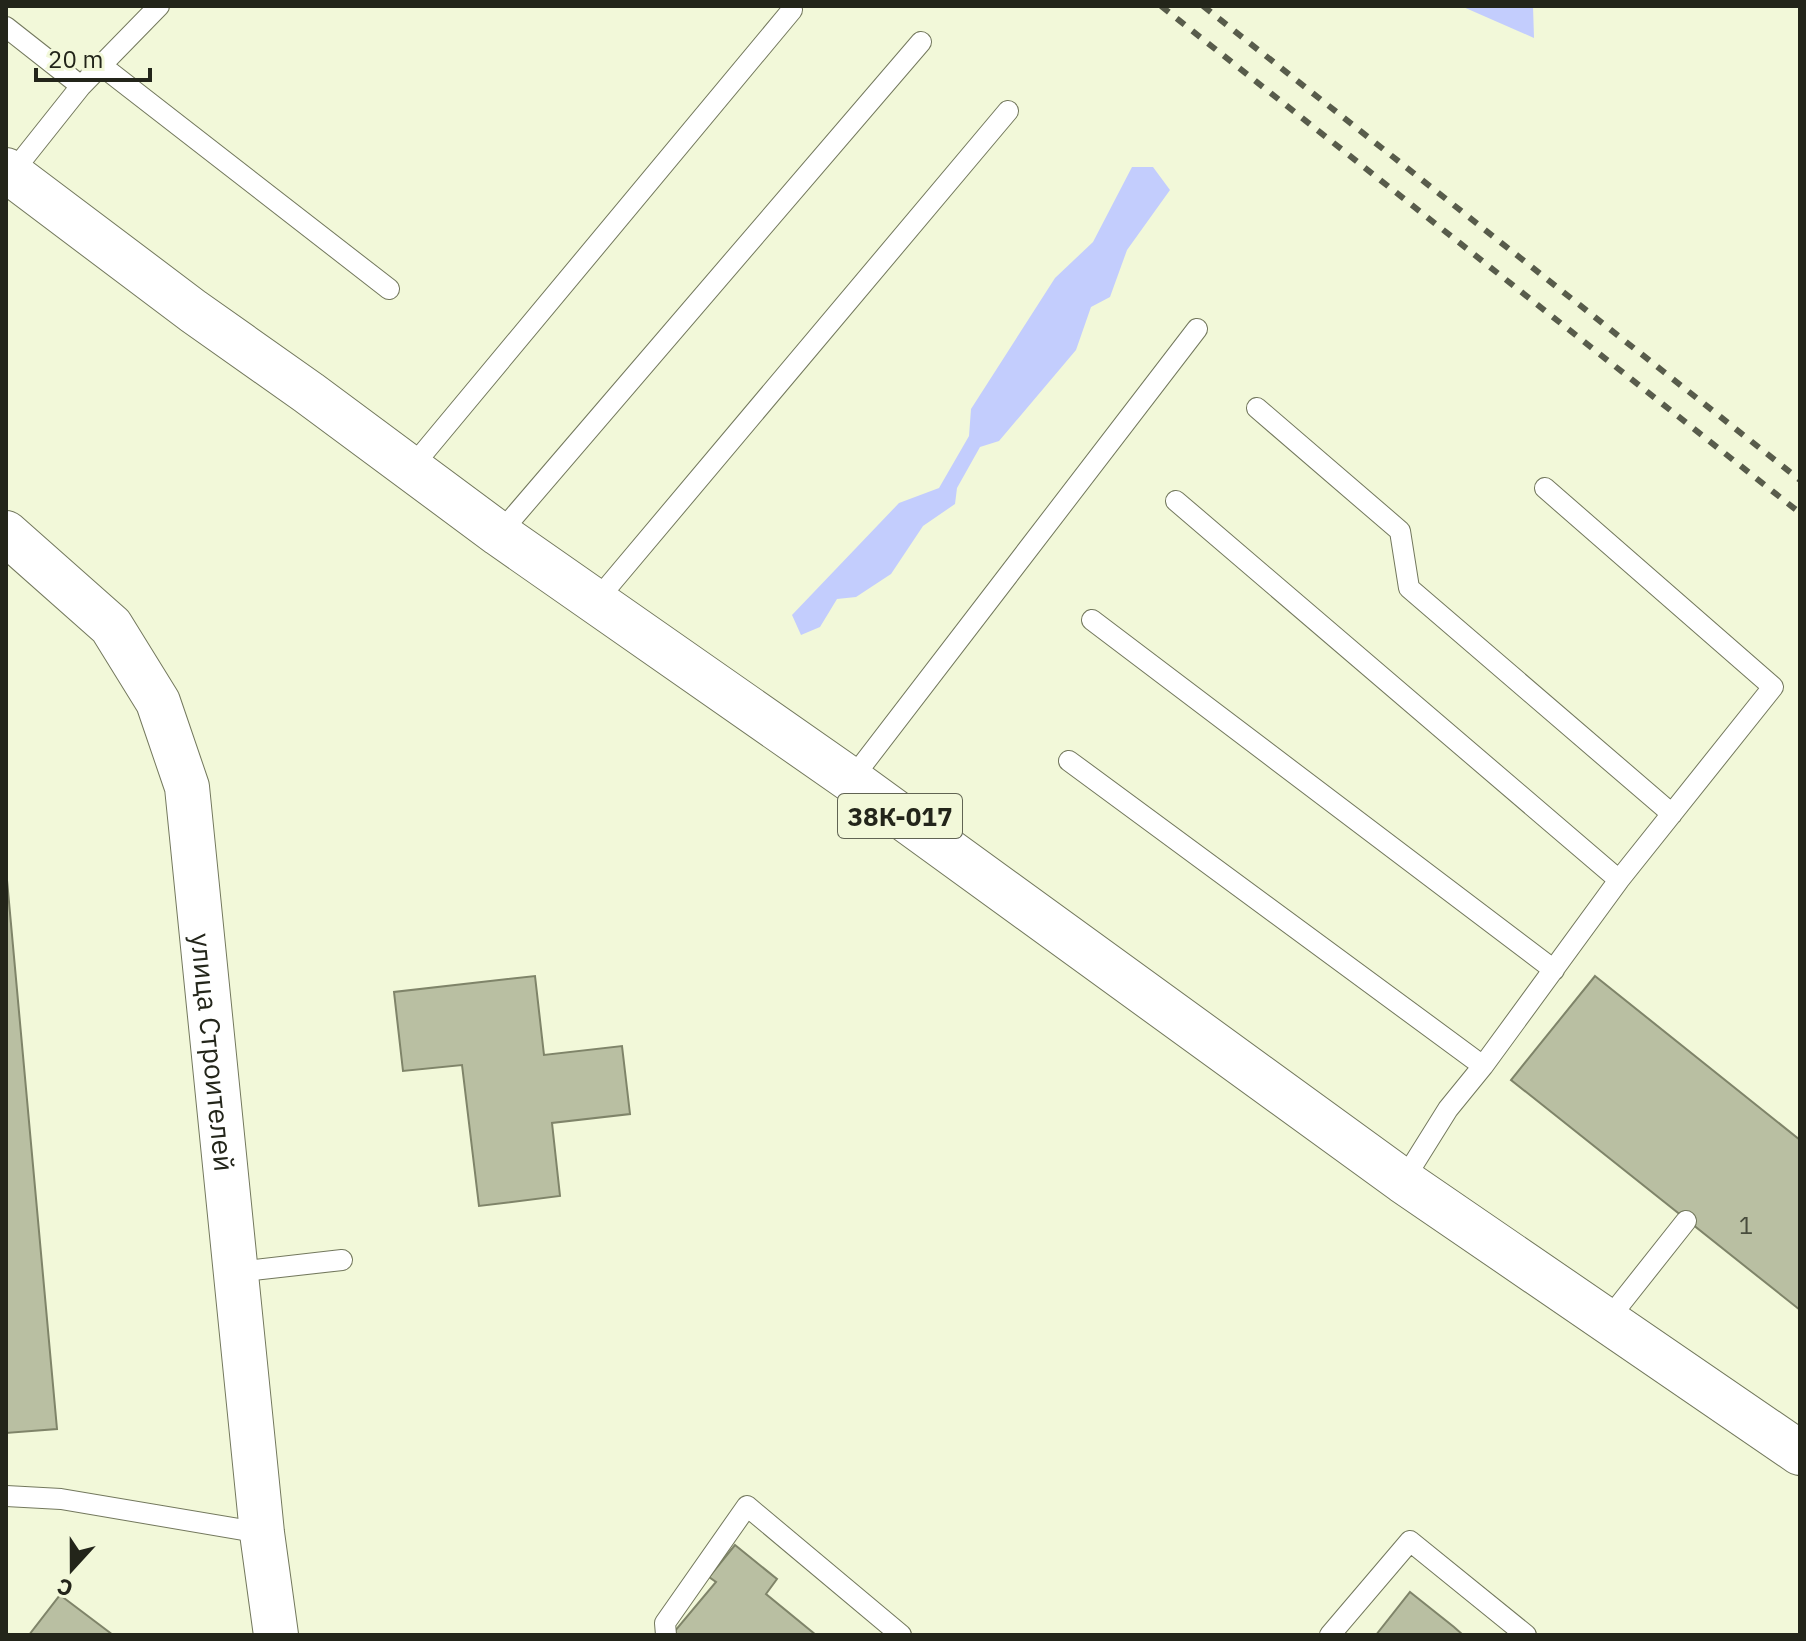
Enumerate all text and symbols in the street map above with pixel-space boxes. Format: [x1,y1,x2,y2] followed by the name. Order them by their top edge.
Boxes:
[36,32,150,82] scale bar
[48,43,103,75] text: 20 m
[838,794,962,838] road number: 38К-017
[183,931,244,1173] street label: улица Строителей
[1739,1209,1753,1241] house number: 1
[32,1529,112,1609] north arrow
[53,1572,77,1604] text: С

